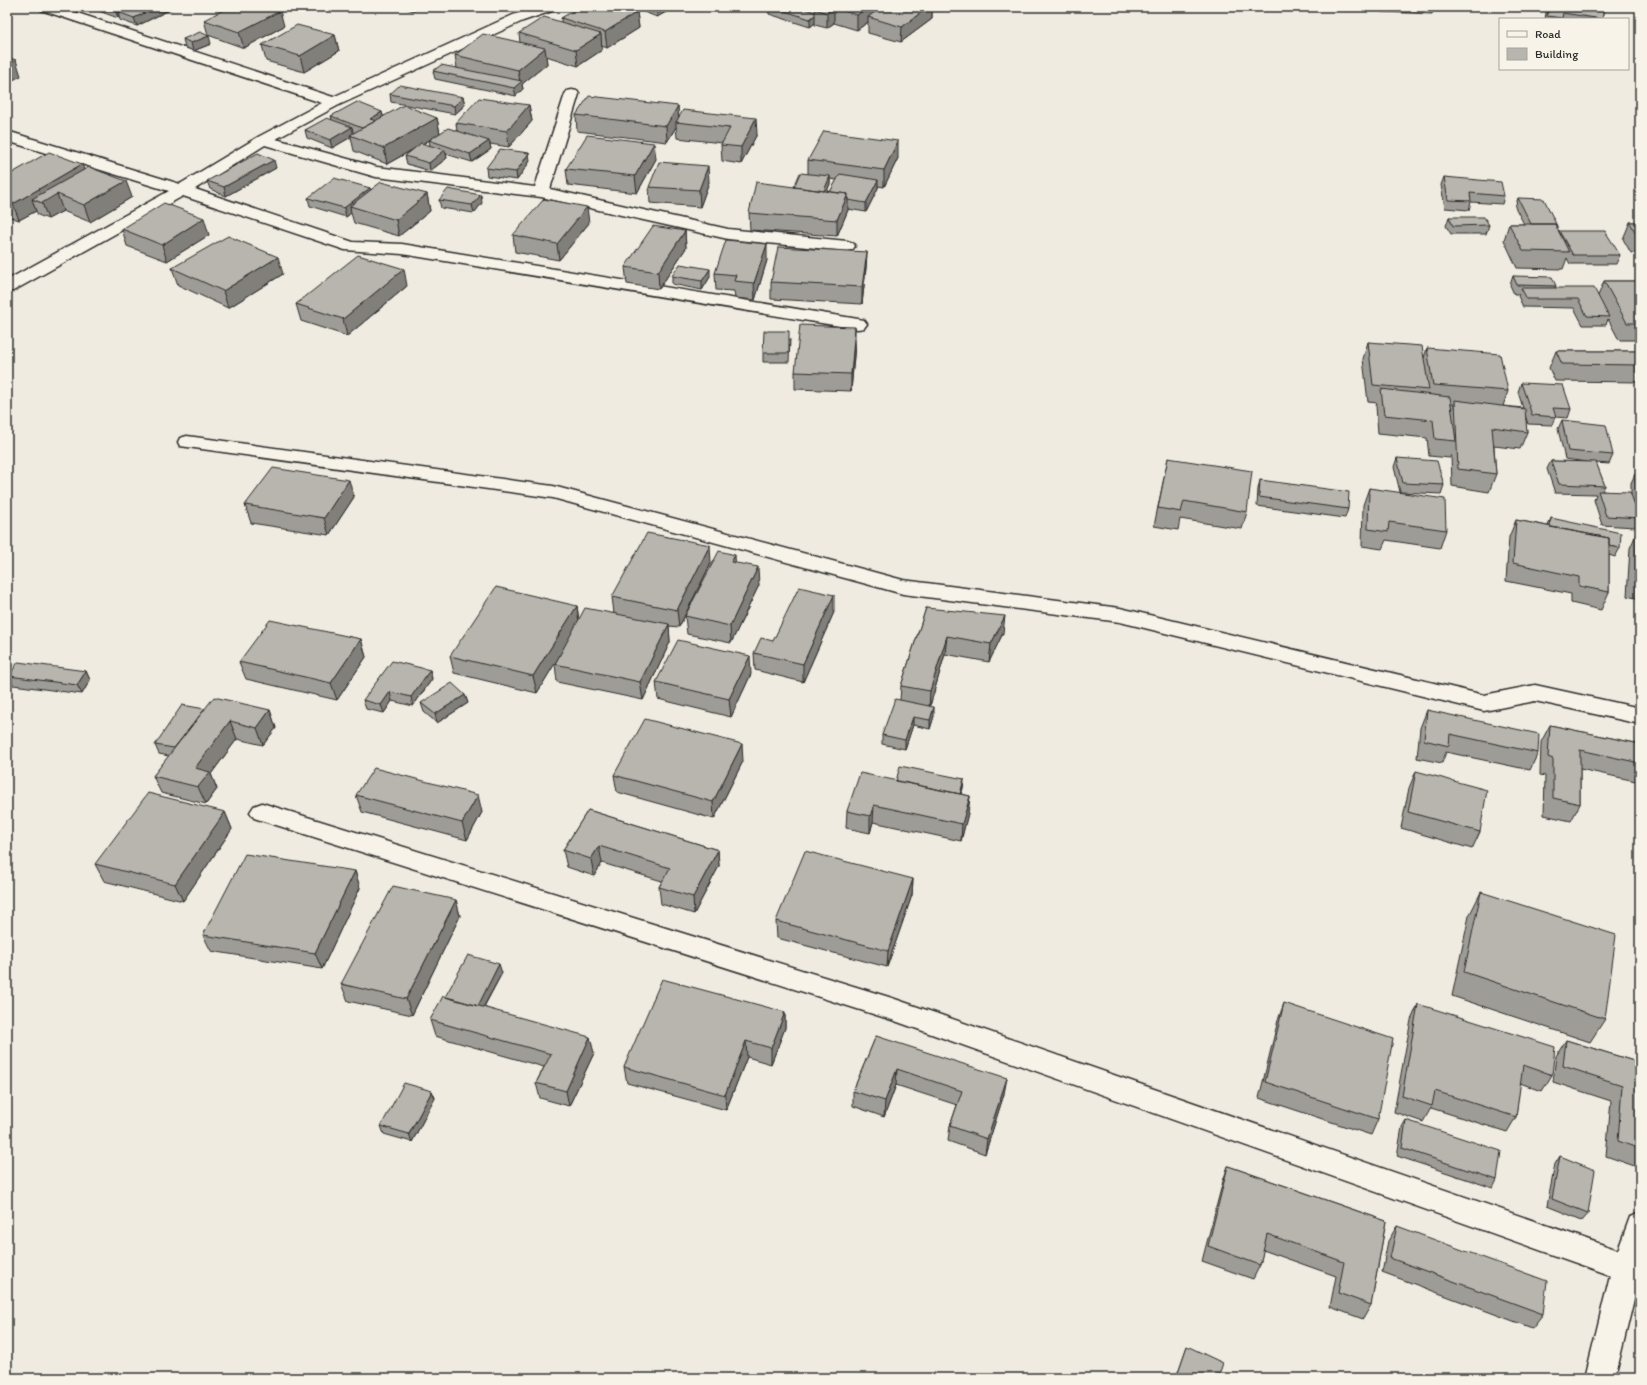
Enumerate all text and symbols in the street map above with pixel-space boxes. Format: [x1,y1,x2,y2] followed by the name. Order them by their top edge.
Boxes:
[1499,18,1629,70] legend
[1535,27,1561,41] text: Road
[1535,47,1579,61] text: Building

